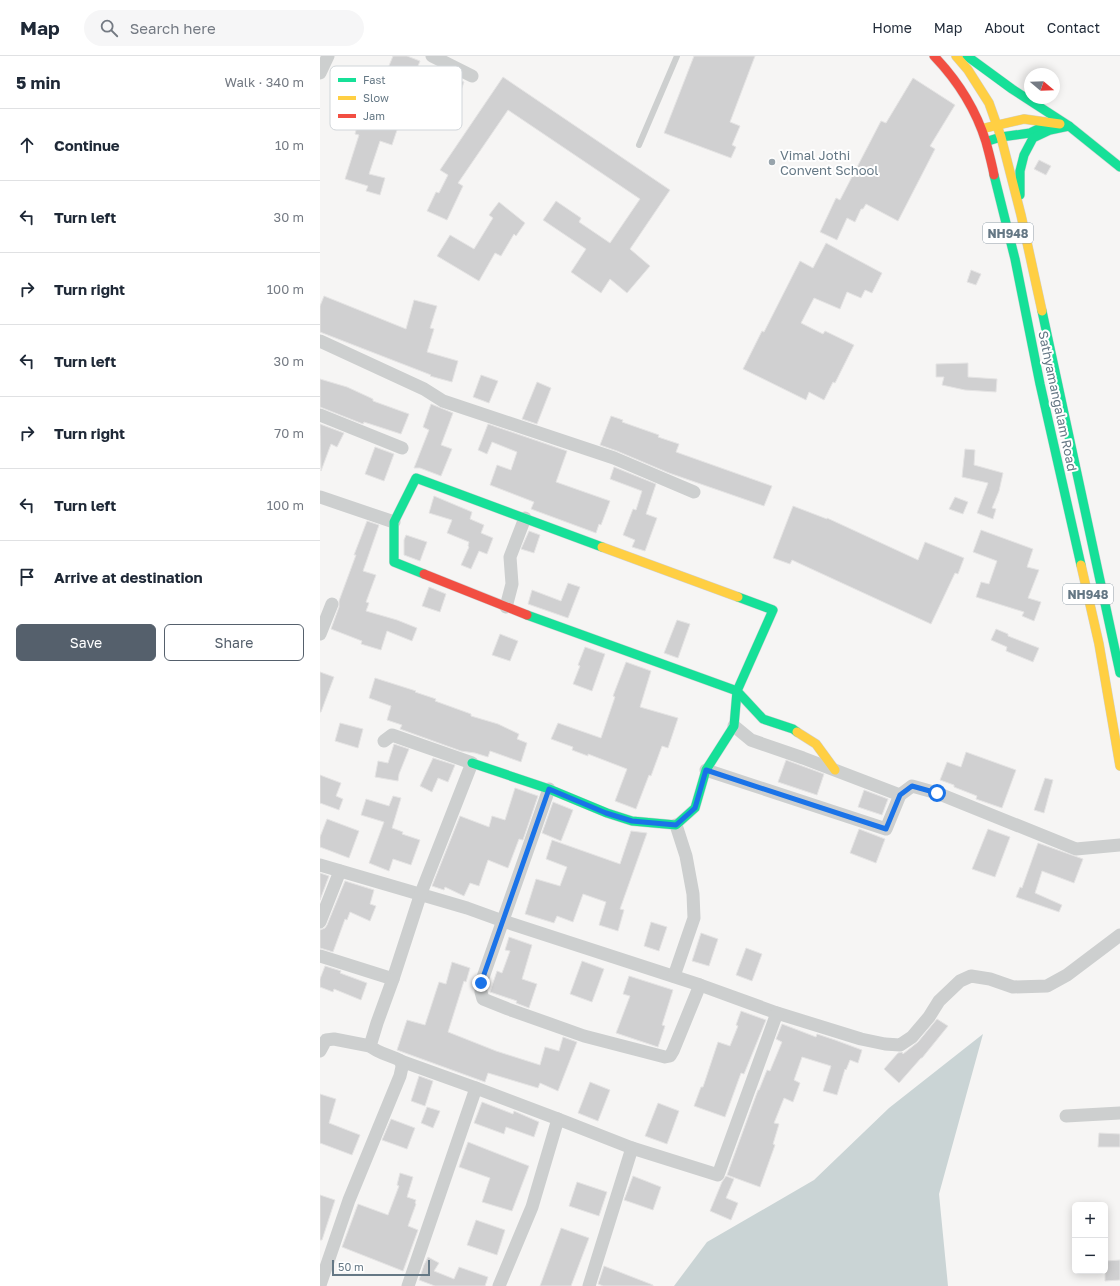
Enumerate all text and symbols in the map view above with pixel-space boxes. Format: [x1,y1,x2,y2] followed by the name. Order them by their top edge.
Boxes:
[84,10,364,46] search box
[20,16,60,39] text: Map
[98,17,120,39] icon: search
[130,19,216,37] text: Search here
[872,19,912,36] text: Home
[934,19,962,36] text: Map
[984,19,1025,36] text: About
[1047,19,1100,36] text: Contact
[330,66,462,130] legend
[1024,68,1060,104] north arrow
[16,72,60,93] text: 5 min
[363,73,386,86] text: Fast
[224,74,304,90] text: Walk · 340 m
[363,91,389,104] text: Slow
[363,109,385,122] text: Jam
[16,134,38,156] icon: ahead
[54,136,120,154] text: Continue
[275,137,304,153] text: 10 m
[780,147,878,178] place label: Vimal Jothi Convent School
[767,157,777,167] marker: Vimal Jothi Convent School
[16,206,38,228] icon: left
[54,208,116,226] text: Turn left
[274,209,304,225] text: 30 m
[983,223,1033,243] road number: NH948
[16,278,38,300] icon: right
[54,280,125,298] text: Turn right
[267,281,304,297] text: 100 m
[1035,329,1081,473] street label: Sathyamangalam Road
[16,350,38,372] icon: left
[54,352,116,370] text: Turn left
[274,353,304,369] text: 30 m
[16,422,38,444] icon: right
[54,424,125,442] text: Turn right
[274,425,304,441] text: 70 m
[16,494,38,516] icon: left
[54,496,116,514] text: Turn left
[267,497,304,513] text: 100 m
[16,566,38,588] icon: arrive
[54,568,203,586] text: Arrive at destination
[1063,584,1113,604] road number: NH948
[16,624,156,661] button: Save
[164,624,304,661] button: Share
[928,784,946,802] route start
[472,974,490,992] route end
[1072,1202,1108,1274] map controls
[1072,1202,1108,1238] button: +
[1072,1238,1108,1274] button: −
[332,1258,430,1277] scale bar
[338,1260,364,1273] text: 50 m

